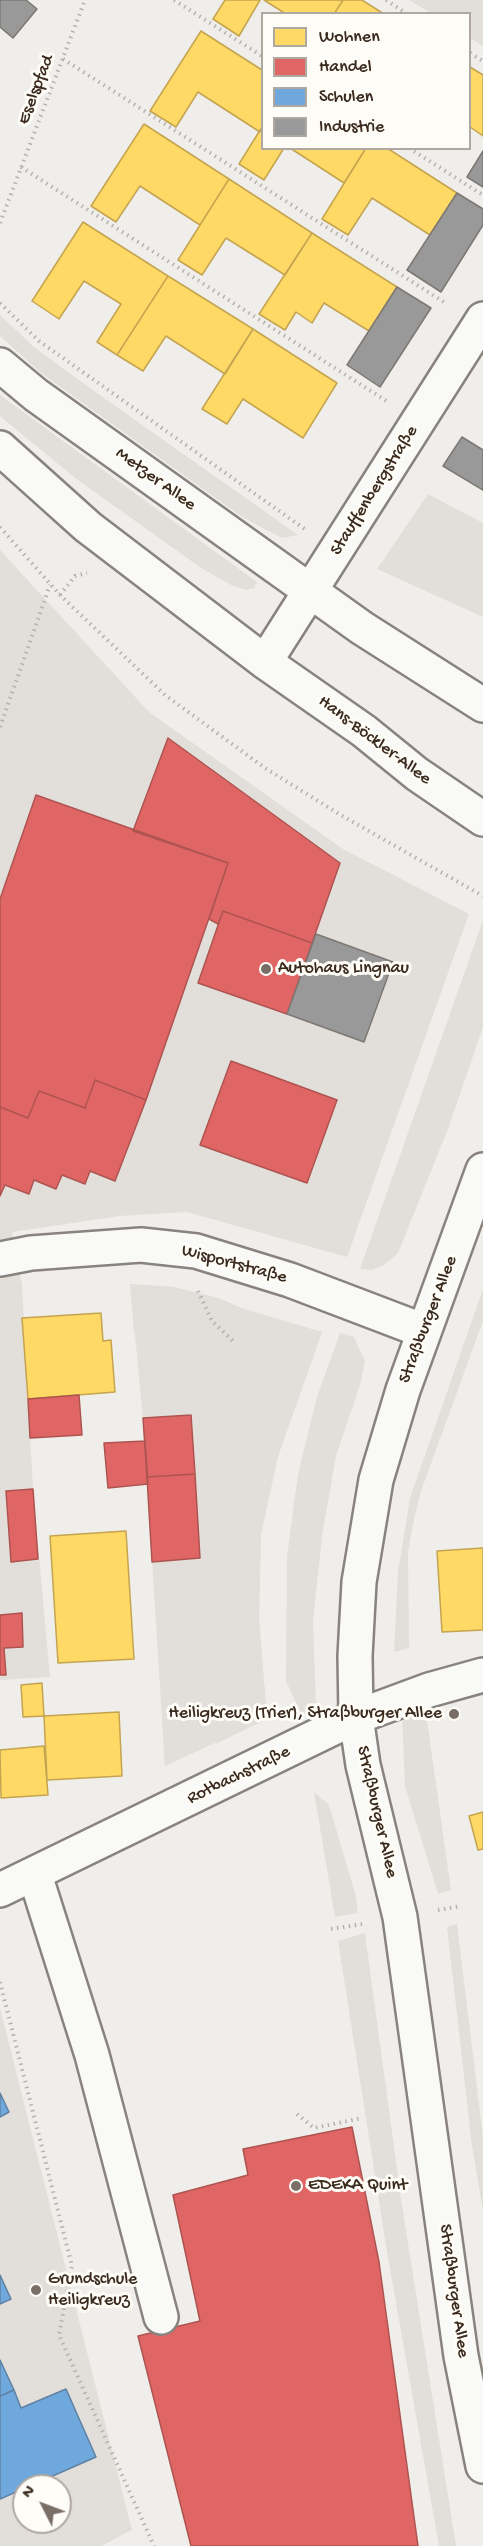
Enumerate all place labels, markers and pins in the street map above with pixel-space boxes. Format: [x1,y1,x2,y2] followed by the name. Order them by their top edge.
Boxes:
[278,958,409,980] place label: Autohaus Lingnau
[259,962,273,976] marker: Autohaus Lingnau
[169,1703,442,1725] place label: Heiligkreuz (Trier), Straßburger Allee
[447,1707,461,1721] marker: Heiligkreuz (Trier), Straßburger Allee
[308,2175,407,2197] place label: EDEKA Quint
[289,2179,303,2193] marker: EDEKA Quint
[48,2269,137,2312] place label: Grundschule Heiligkreuz
[29,2283,43,2297] marker: Grundschule Heiligkreuz

